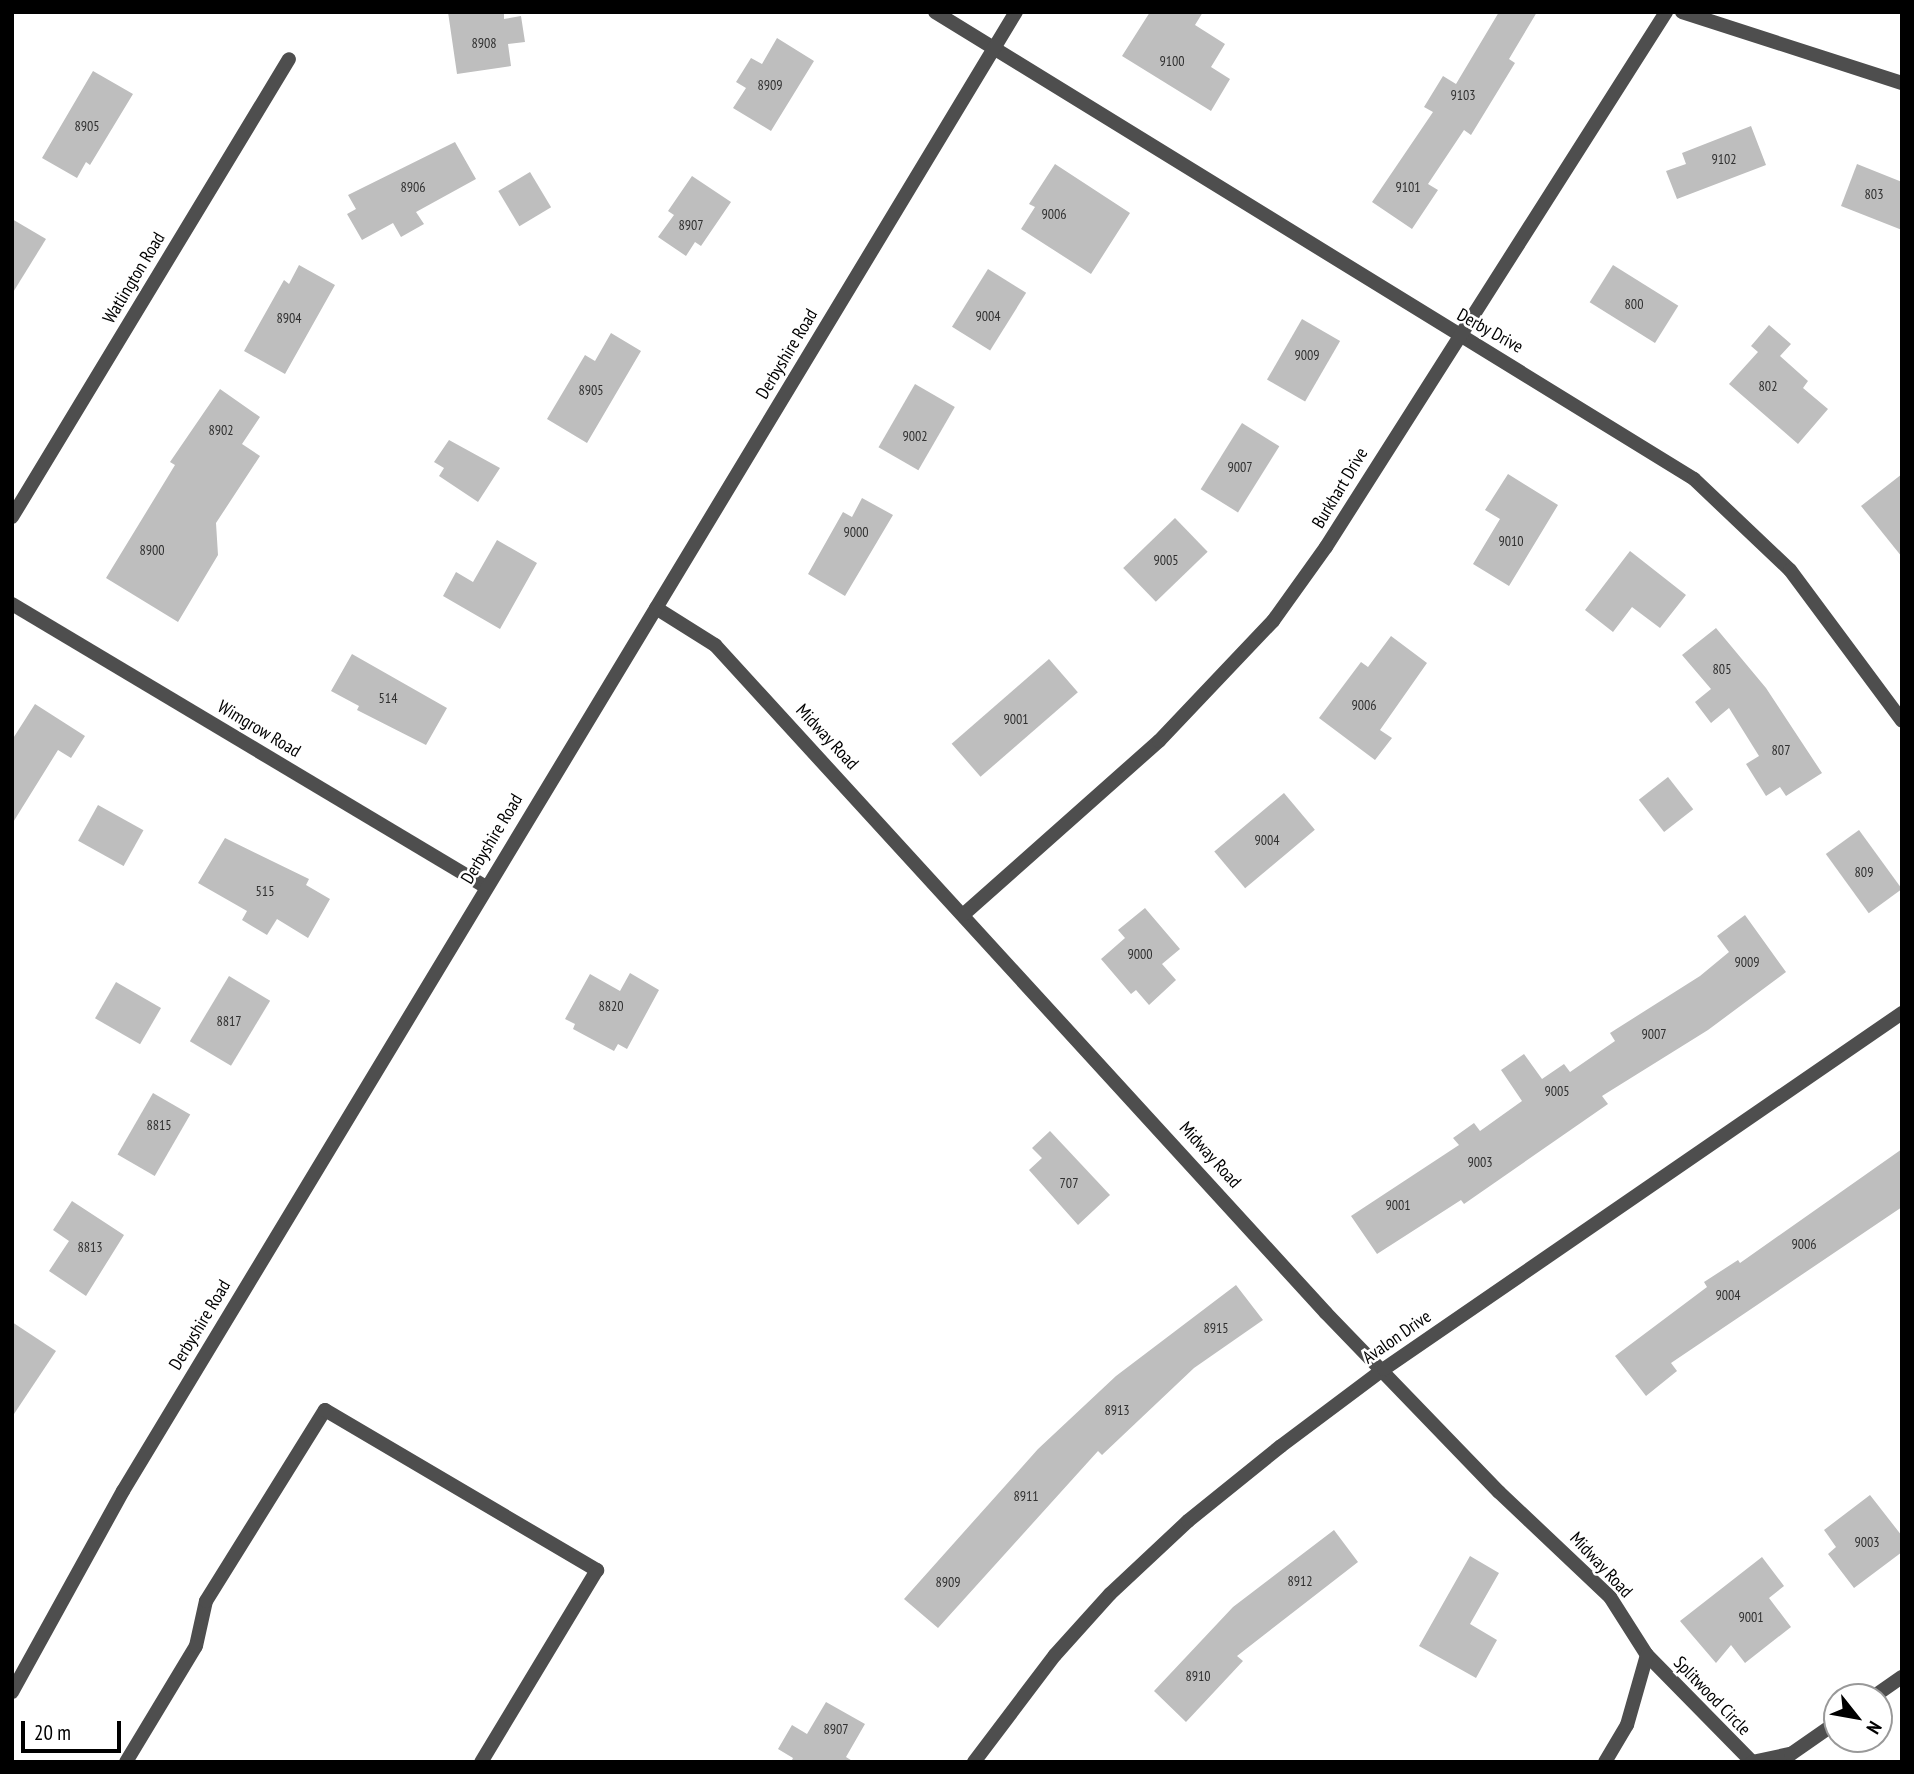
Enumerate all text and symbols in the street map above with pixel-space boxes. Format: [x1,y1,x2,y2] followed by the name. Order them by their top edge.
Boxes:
[471,35,497,51] house number: 8908
[1159,53,1185,69] house number: 9100
[757,77,783,93] house number: 8909
[1450,87,1476,103] house number: 9103
[74,118,100,134] house number: 8905
[1711,151,1737,167] house number: 9102
[400,179,426,195] house number: 8906
[1395,179,1421,195] house number: 9101
[1865,186,1883,202] house number: 803
[1041,206,1067,222] house number: 9006
[678,217,704,233] house number: 8907
[98,229,170,327] street label: Watlington Road
[1625,296,1643,312] house number: 800
[1453,304,1527,358] street label: Derby Drive
[752,305,822,403] street label: Derbyshire Road
[975,308,1001,324] house number: 9004
[276,310,302,326] house number: 8904
[1294,347,1320,363] house number: 9009
[1759,378,1777,394] house number: 802
[578,382,604,398] house number: 8905
[208,422,234,438] house number: 8902
[902,428,928,444] house number: 9002
[1308,444,1372,532] street label: Burkhart Drive
[1227,459,1253,475] house number: 9007
[843,524,869,540] house number: 9000
[1498,533,1524,549] house number: 9010
[139,542,165,558] house number: 8900
[1153,552,1179,568] house number: 9005
[1713,661,1731,677] house number: 805
[379,690,397,706] house number: 514
[213,696,305,762] street label: Wimgrow Road
[1351,697,1377,713] house number: 9006
[791,700,863,774] street label: Midway Road
[1003,711,1029,727] house number: 9001
[1772,742,1790,758] house number: 807
[457,790,527,888] street label: Derbyshire Road
[1254,832,1280,848] house number: 9004
[1855,864,1873,880] house number: 809
[256,883,274,899] house number: 515
[1127,946,1153,962] house number: 9000
[1734,954,1760,970] house number: 9009
[598,998,624,1014] house number: 8820
[216,1013,242,1029] house number: 8817
[1641,1026,1667,1042] house number: 9007
[1544,1083,1570,1099] house number: 9005
[146,1117,172,1133] house number: 8815
[1174,1117,1246,1193] street label: Midway Road
[1467,1154,1493,1170] house number: 9003
[1060,1175,1078,1191] house number: 707
[1385,1197,1411,1213] house number: 9001
[1791,1236,1817,1252] house number: 9006
[77,1239,103,1255] house number: 8813
[165,1276,235,1374] street label: Derbyshire Road
[1715,1287,1741,1303] house number: 9004
[1359,1306,1435,1368] street label: Avalon Drive
[1203,1320,1229,1336] house number: 8915
[1104,1402,1130,1418] house number: 8913
[1013,1488,1039,1504] house number: 8911
[1565,1528,1637,1602] street label: Midway Road
[1854,1534,1880,1550] house number: 9003
[1287,1573,1313,1589] house number: 8912
[935,1574,961,1590] house number: 8909
[1738,1609,1764,1625] house number: 9001
[1669,1652,1755,1740] street label: Splitwood Circle
[1185,1668,1211,1684] house number: 8910
[1823,1683,1893,1753] north arrow
[24,1708,124,1752] scale bar
[1861,1717,1887,1738] text: N
[34,1719,71,1746] text: 20 m
[823,1721,849,1737] house number: 8907

